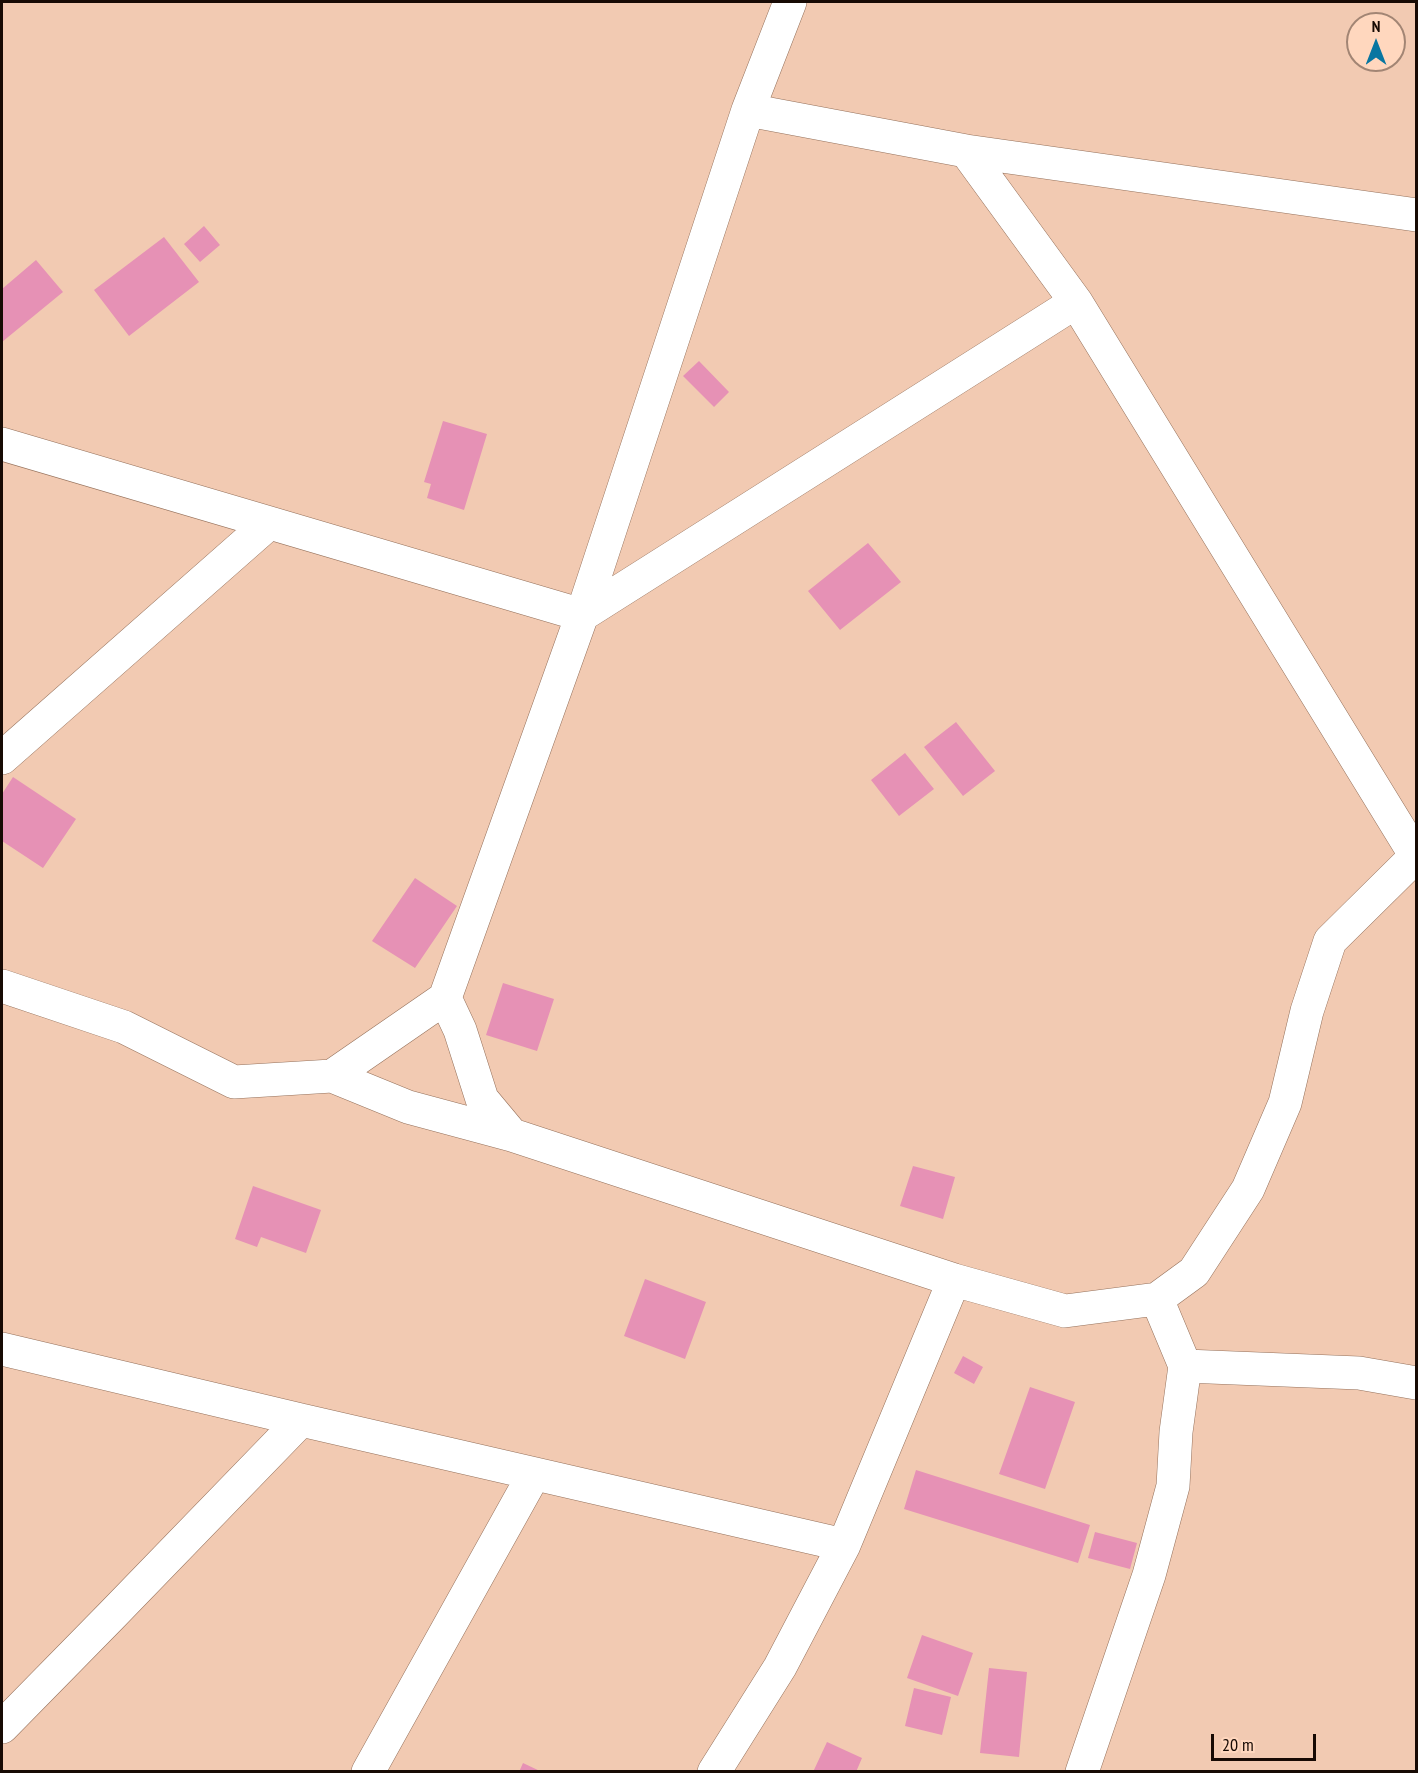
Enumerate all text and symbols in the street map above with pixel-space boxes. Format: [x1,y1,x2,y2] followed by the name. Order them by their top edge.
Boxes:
[1346,12,1406,72] north arrow
[1372,16,1380,36] text: N
[1214,1722,1319,1760] scale bar
[1222,1733,1254,1756] text: 20 m

